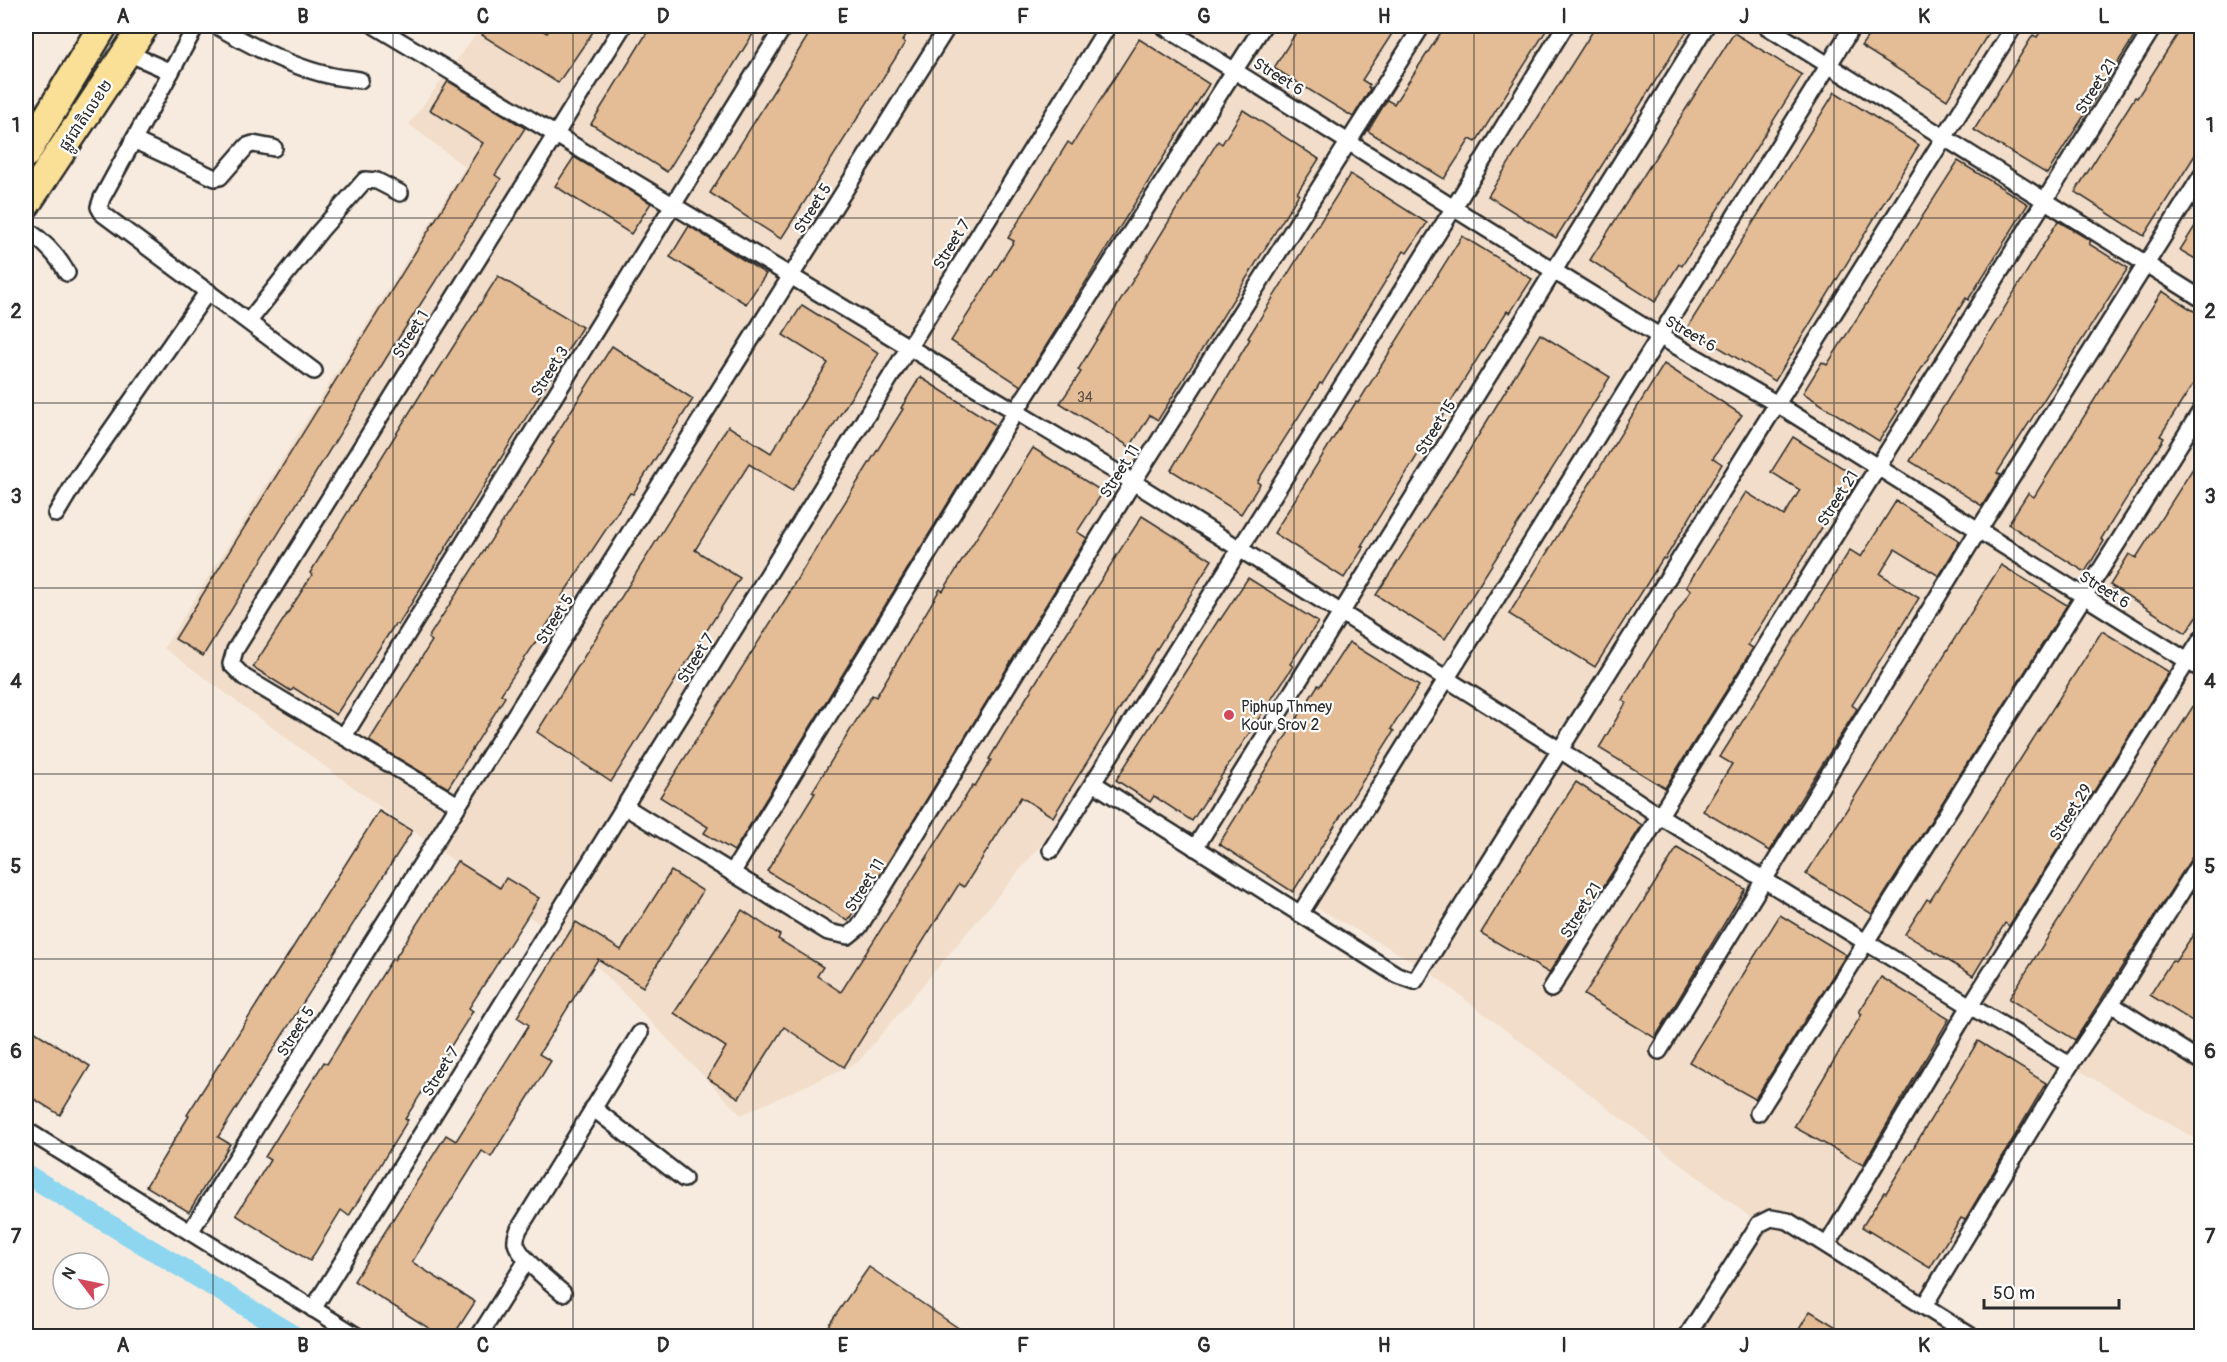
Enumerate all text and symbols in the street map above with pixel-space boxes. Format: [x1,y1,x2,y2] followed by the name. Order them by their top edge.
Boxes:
[117,4,130,29] text: A
[297,4,309,29] text: B
[477,4,489,29] text: C
[657,4,670,29] text: D
[838,4,849,29] text: E
[1017,4,1029,29] text: F
[1197,4,1211,29] text: G
[1378,4,1391,29] text: H
[1561,4,1567,29] text: I
[1739,4,1749,29] text: J
[1918,4,1930,29] text: K
[2098,4,2110,29] text: L
[1249,53,1308,100] street label: Street 6
[2071,55,2121,118] street label: Street 21
[55,76,120,157] street label: ផ្លូវជាតិលេខ២
[12,113,20,138] text: 1
[2206,113,2214,138] text: 1
[790,180,836,237] street label: Street 5
[929,215,975,273] street label: Street 7
[10,299,22,324] text: 2
[2204,299,2216,324] text: 2
[388,307,433,362] street label: Street 1
[1661,311,1720,357] street label: Street 6
[527,343,573,400] street label: Street 3
[1077,389,1093,406] house number: 34
[1411,396,1461,459] street label: Street 15
[1096,441,1144,502] street label: Street 11
[1813,467,1863,530] street label: Street 21
[10,484,22,509] text: 3
[2204,484,2216,509] text: 3
[2075,566,2134,613] street label: Street 6
[532,591,578,648] street label: Street 5
[673,629,719,687] street label: Street 7
[10,669,22,694] text: 4
[2204,669,2216,694] text: 4
[1241,697,1332,735] place label: Piphup Thmey Kour Srov 2
[1222,708,1236,722] marker: Piphup Thmey Kour Srov 2
[2045,780,2096,845] street label: Street 29
[11,854,22,879] text: 5
[2205,854,2216,879] text: 5
[841,855,889,916] street label: Street 11
[1556,879,1606,942] street label: Street 21
[273,1003,319,1060] street label: Street 5
[10,1039,22,1064] text: 6
[2204,1039,2216,1064] text: 6
[418,1042,464,1100] street label: Street 7
[11,1224,22,1249] text: 7
[2205,1224,2216,1249] text: 7
[51,1251,111,1311] north arrow
[58,1264,81,1283] text: N
[1984,1272,2119,1310] scale bar
[1993,1282,2035,1305] text: 50 m
[117,1333,130,1358] text: A
[297,1333,309,1358] text: B
[477,1333,489,1358] text: C
[657,1333,670,1358] text: D
[838,1333,849,1358] text: E
[1017,1333,1029,1358] text: F
[1197,1333,1211,1358] text: G
[1378,1333,1391,1358] text: H
[1561,1333,1567,1358] text: I
[1739,1333,1749,1358] text: J
[1918,1333,1930,1358] text: K
[2098,1333,2110,1358] text: L

